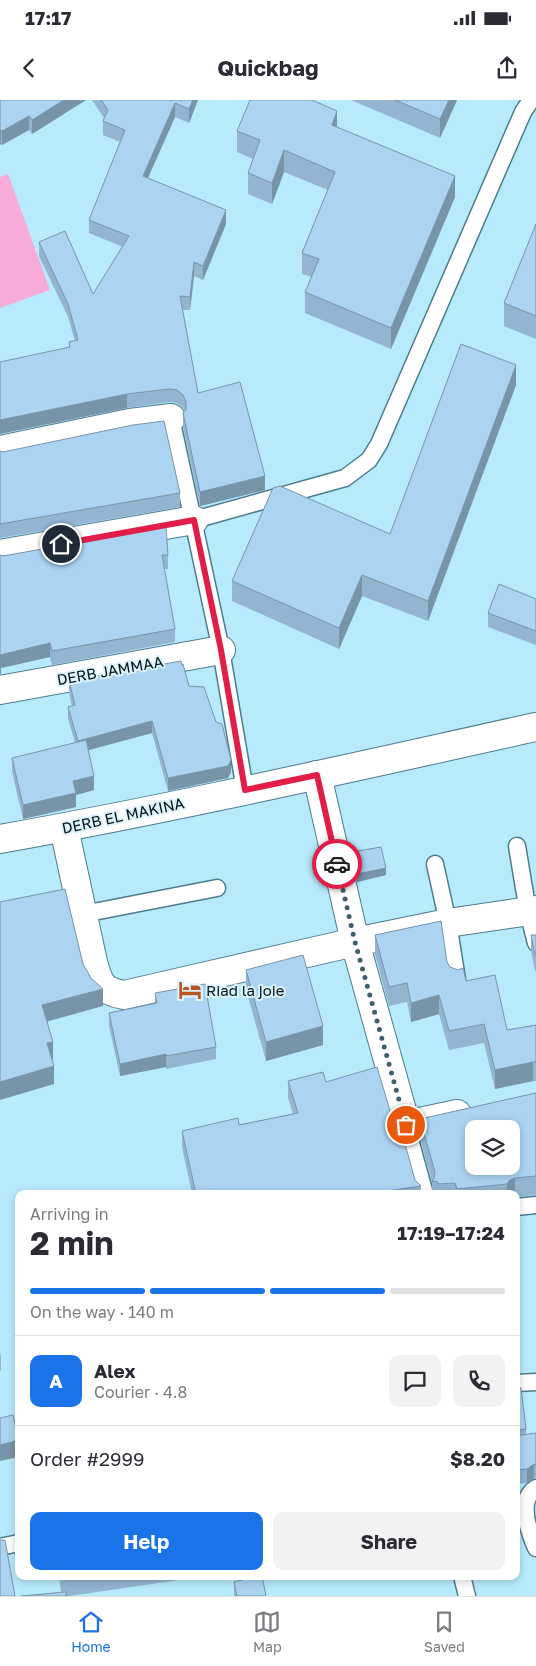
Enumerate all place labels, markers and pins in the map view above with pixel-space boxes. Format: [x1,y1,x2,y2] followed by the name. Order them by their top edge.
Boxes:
[40,523,82,565] pin
[177,977,203,1003] hotel icon: Riad la joie
[206,981,285,999] place label: Riad la joie
[385,1104,427,1146] pin

